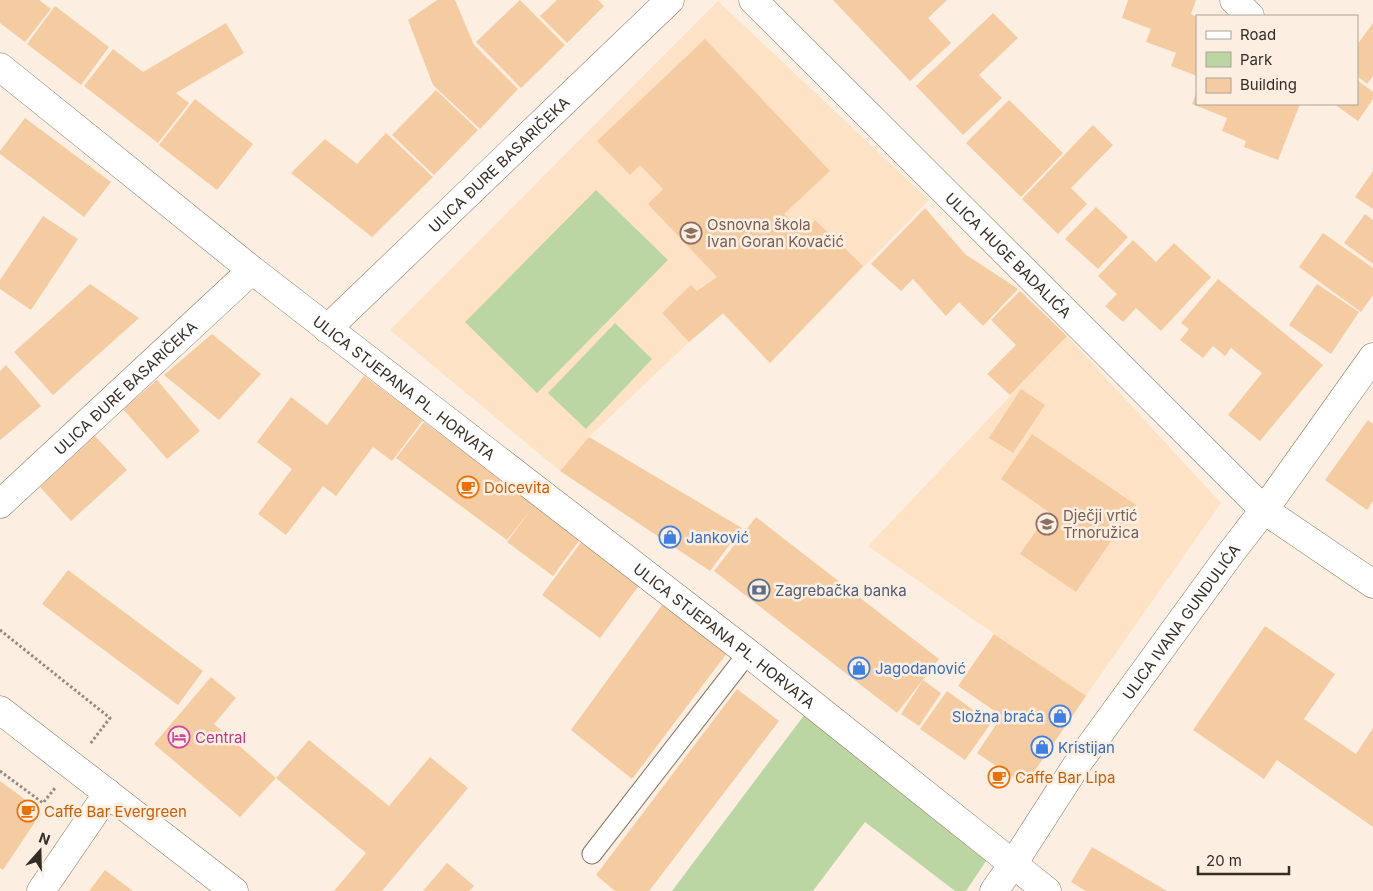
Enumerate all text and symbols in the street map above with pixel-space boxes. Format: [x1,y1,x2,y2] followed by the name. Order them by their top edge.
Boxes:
[1196,15,1358,105] legend
[1240,25,1276,44] text: Road
[1240,50,1273,69] text: Park
[1240,75,1297,94] text: Building
[424,92,573,236] street label: ULICA ĐURE BASARIČEKA
[942,188,1075,322] street label: ULICA HUGE BADALIĆA
[707,215,844,251] place label: Osnovna škola Ivan Goran Kovačić
[679,221,703,245] school or university icon: Osnovna škola Ivan Goran Kovačić
[309,311,499,464] street label: ULICA STJEPANA PL. HORVATA
[50,317,201,459] street label: ULICA ĐURE BASARIČEKA
[456,475,480,499] cafe icon: Dolcevita
[484,478,550,497] place label: Dolcevita
[1063,506,1139,542] place label: Dječji vrtić Trnoružica
[1035,512,1059,536] school or university icon: Dječji vrtić Trnoružica
[658,525,682,549] shop icon: Janković
[686,528,749,547] place label: Janković
[1118,540,1244,703] street label: ULICA IVANA GUNDULIĆA
[630,559,819,712] street label: ULICA STJEPANA PL. HORVATA
[747,578,771,602] bank icon: Zagrebačka banka
[775,581,907,600] place label: Zagrebačka banka
[847,656,871,680] shop icon: Jagodanović
[875,659,966,678] place label: Jagodanović
[1048,704,1072,728] shop icon: Složna braća
[952,707,1044,726] place label: Složna braća
[167,725,191,749] hotel icon: Central
[195,728,246,747] place label: Central
[1030,735,1054,759] shop icon: Kristijan
[1058,738,1115,757] place label: Kristijan
[987,765,1011,789] cafe icon: Caffe Bar Lipa
[1015,768,1115,787] place label: Caffe Bar Lipa
[16,799,40,823] cafe icon: Caffe Bar Evergreen
[44,802,187,821] place label: Caffe Bar Evergreen
[15,826,65,876] north arrow
[37,829,53,848] text: N
[1198,844,1289,876] scale bar
[1206,851,1242,870] text: 20 m

